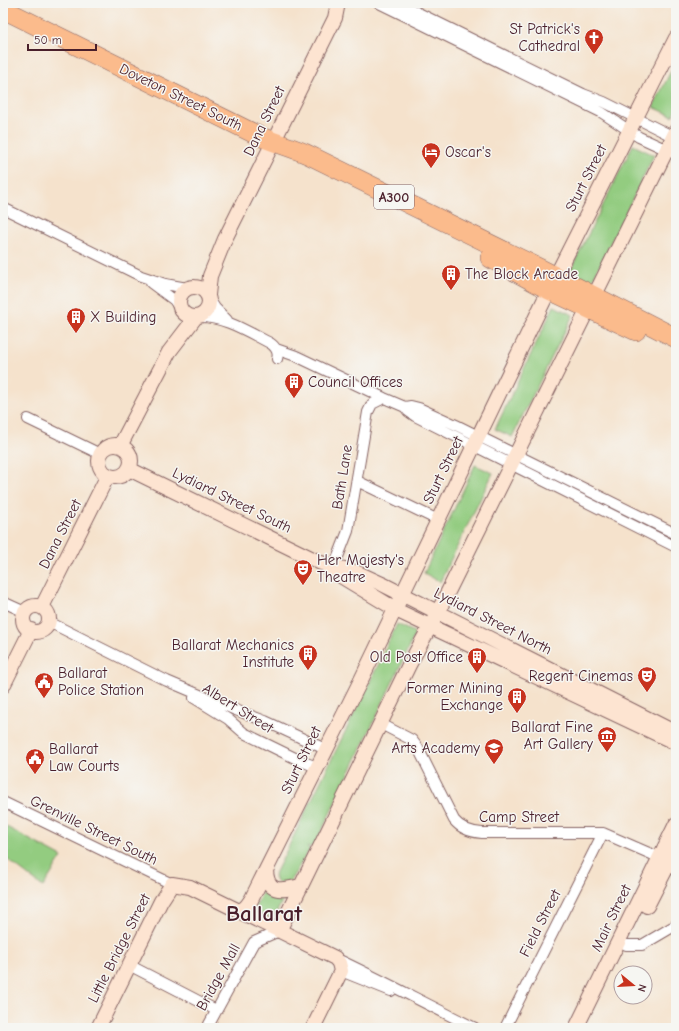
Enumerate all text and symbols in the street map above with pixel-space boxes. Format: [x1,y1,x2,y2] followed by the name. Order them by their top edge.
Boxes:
[510,20,580,55] place label: St Patrick's Cathedral
[28,26,96,52] scale bar
[583,27,605,55] church icon: St Patrick's Cathedral
[34,33,62,47] text: 50 m
[117,59,245,135] street label: Doveton Street South
[239,82,289,159] street label: Dana Street
[420,141,442,169] hotel icon: Oscar's
[561,141,611,215] street label: Sturt Street
[445,143,491,161] place label: Oscar's
[374,185,414,209] road number: A300
[440,263,462,291] building icon: The Block Arcade
[465,265,579,283] place label: The Block Arcade
[65,306,87,334] building icon: X Building
[90,308,157,326] place label: X Building
[283,371,305,399] building icon: Council Offices
[308,373,402,391] place label: Council Offices
[419,433,467,507] street label: Sturt Street
[328,443,356,511] street label: Bath Lane
[169,463,295,537] street label: Lydiard Street South
[35,496,86,572] street label: Dana Street
[317,551,404,586] place label: Her Majesty's Theatre
[292,558,314,586] theatre icon: Her Majesty's Theatre
[431,583,555,659] street label: Lydiard Street North
[172,636,294,671] place label: Ballarat Mechanics Institute
[297,643,319,671] building icon: Ballarat Mechanics Institute
[466,646,488,674] building icon: Old Post Office
[370,648,463,666] place label: Old Post Office
[58,664,144,699] place label: Ballarat Police Station
[636,665,658,693] theatre icon: Regent Cinemas
[529,667,633,685] place label: Regent Cinemas
[33,671,55,699] public building icon: Ballarat Police Station
[199,679,277,737] street label: Albert Street
[407,679,503,714] place label: Former Mining Exchange
[506,686,528,714] building icon: Former Mining Exchange
[511,718,593,753] place label: Ballarat Fine Art Gallery
[277,723,325,797] street label: Sturt Street
[596,725,618,753] museum icon: Ballarat Fine Art Gallery
[483,737,505,765] school or university icon: Arts Academy
[392,739,480,757] place label: Arts Academy
[49,740,119,775] place label: Ballarat Law Courts
[24,747,46,775] public building icon: Ballarat Law Courts
[27,791,161,869] street label: Grenville Street South
[479,808,560,826] street label: Camp Street
[587,881,635,954] street label: Mair Street
[515,886,565,960] street label: Field Street
[84,890,155,1006] street label: Little Bridge Street
[226,900,302,927] district label: Ballarat
[192,940,244,1014] street label: Bridge Mall
[613,965,653,1005] north arrow
[635,983,649,993] text: N

